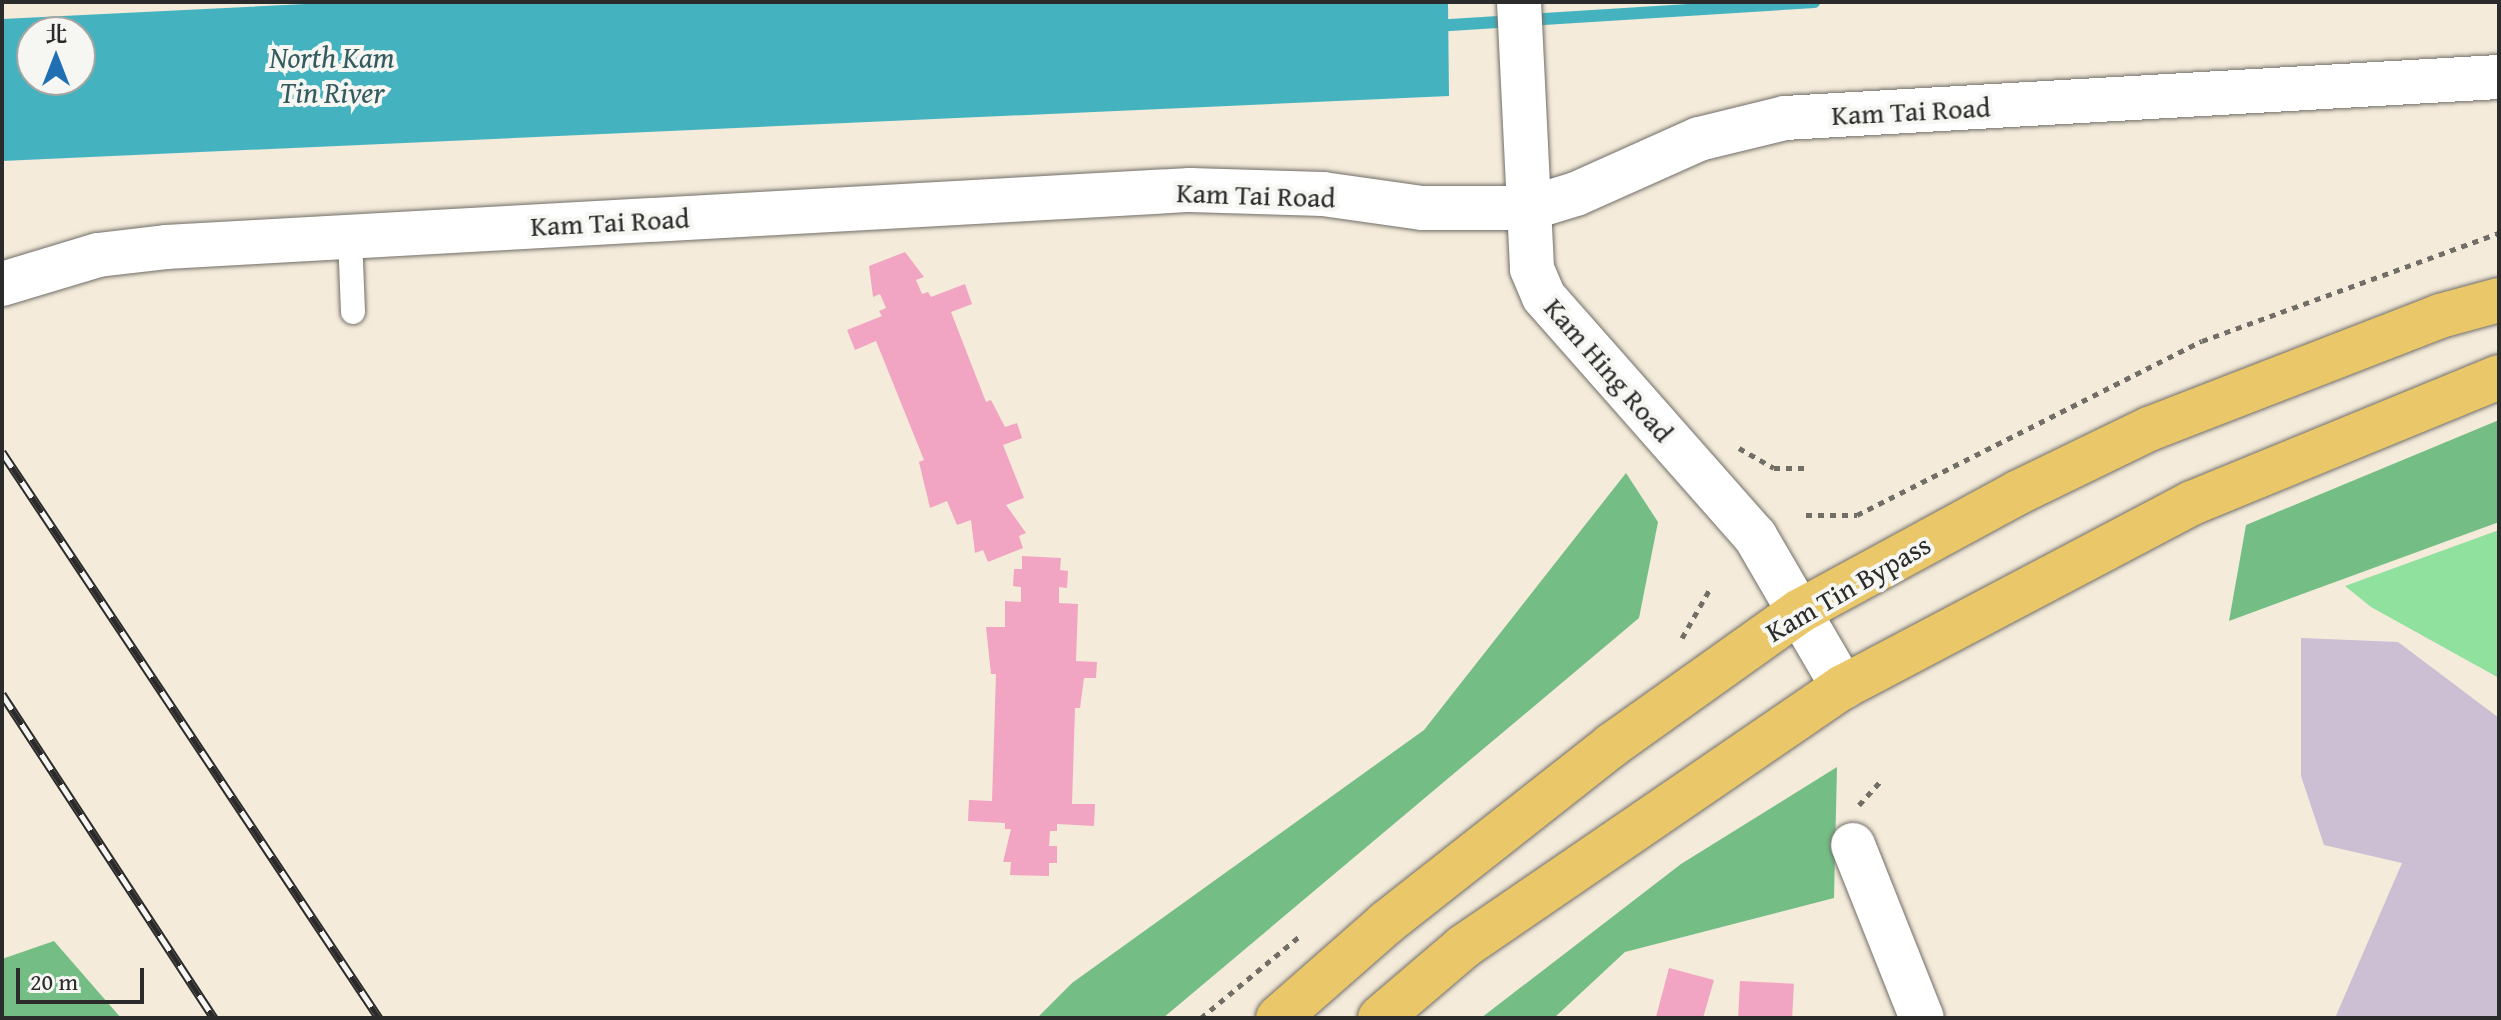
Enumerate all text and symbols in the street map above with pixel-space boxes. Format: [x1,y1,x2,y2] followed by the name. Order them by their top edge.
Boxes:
[16,16,96,96] north arrow
[45,18,67,50] text: 北
[269,39,395,110] water label: North Kam Tin River
[1831,90,1991,132] street label: Kam Tai Road
[1176,175,1336,215] street label: Kam Tai Road
[530,201,690,243] street label: Kam Tai Road
[1537,291,1681,449] street label: Kam Hing Road
[1760,527,1936,649] street label: Kam Tin Bypass
[20,952,148,1002] scale bar
[30,964,78,999] text: 20 m

